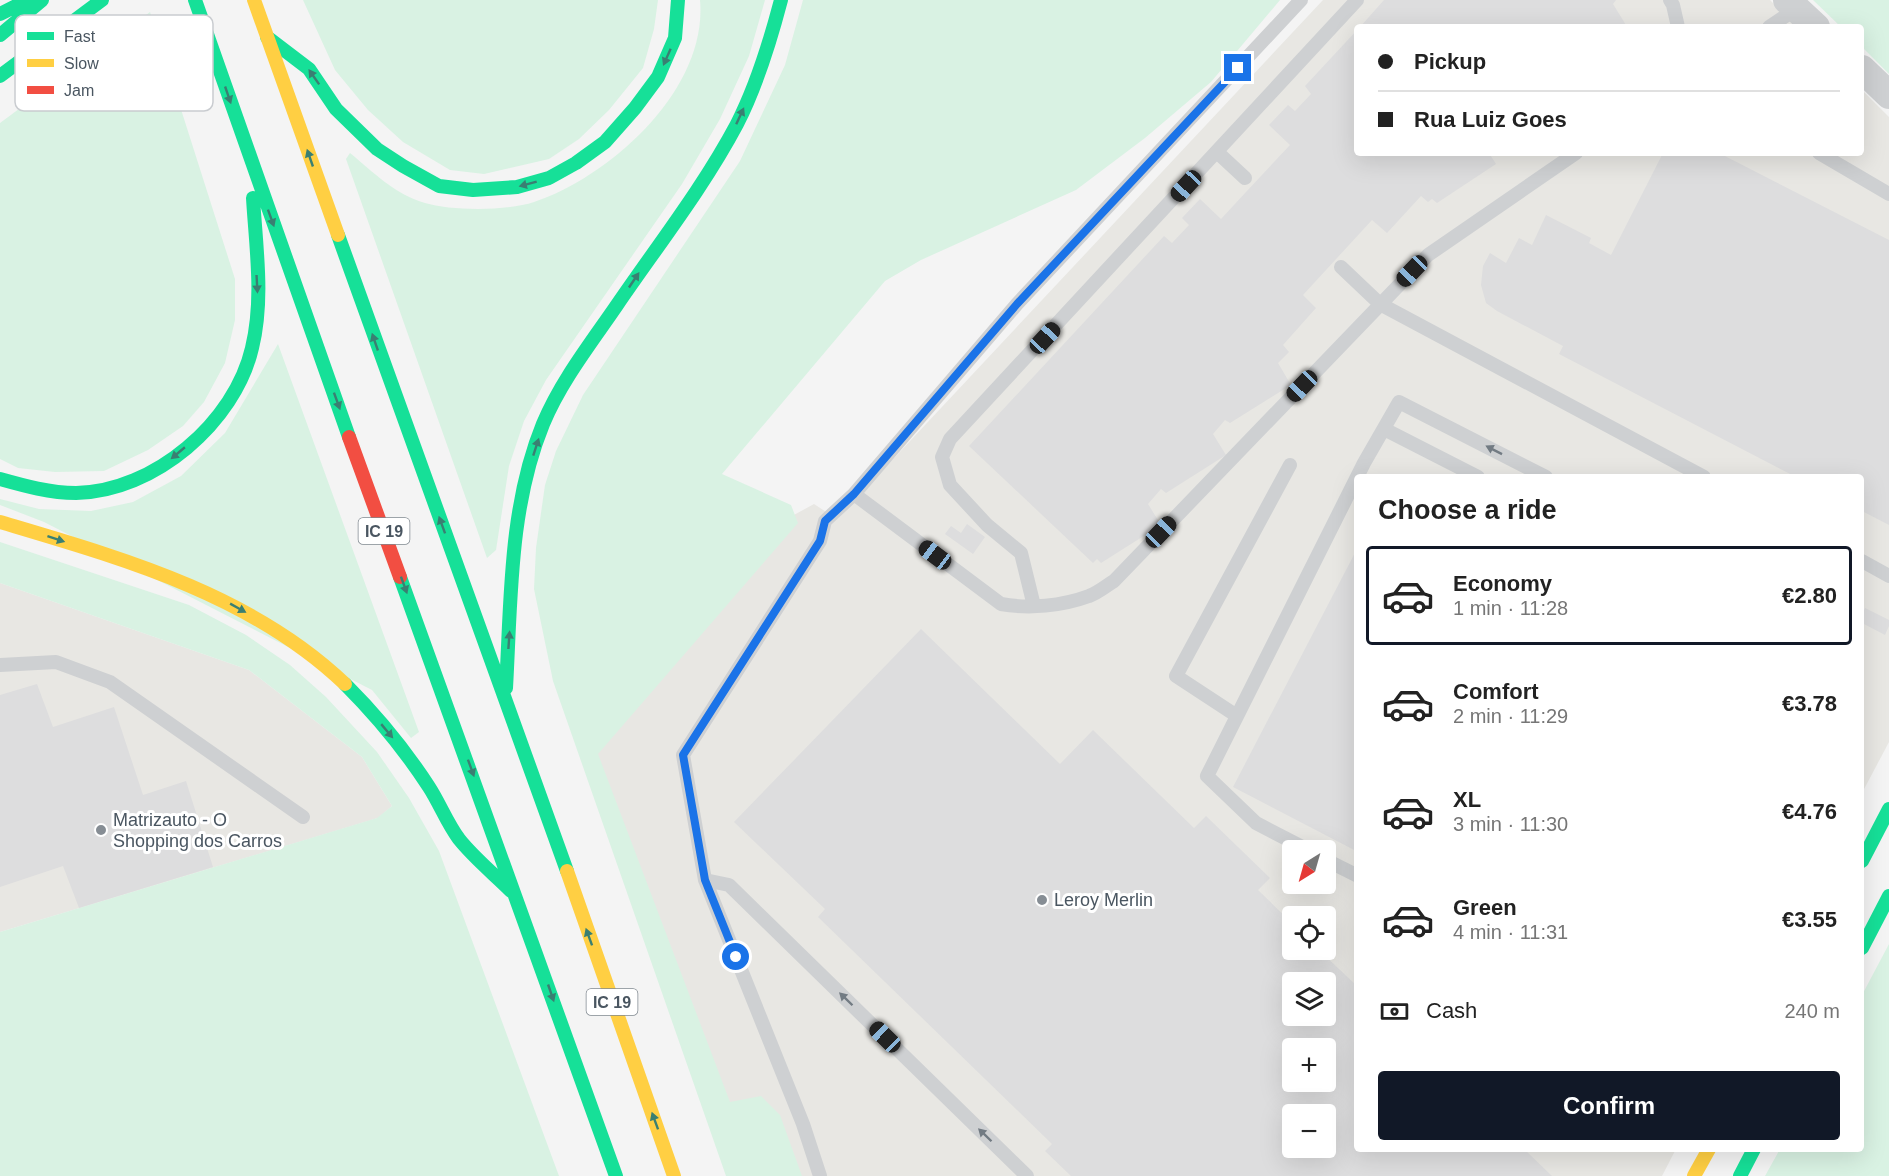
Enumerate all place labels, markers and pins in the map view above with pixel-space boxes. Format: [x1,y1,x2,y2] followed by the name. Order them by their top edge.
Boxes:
[113,810,282,851] place label: Matrizauto - O Shopping dos Carros
[94,823,108,837] marker: Matrizauto - O Shopping dos Carros
[1054,890,1153,910] place label: Leroy Merlin
[1035,893,1049,907] marker: Leroy Merlin

